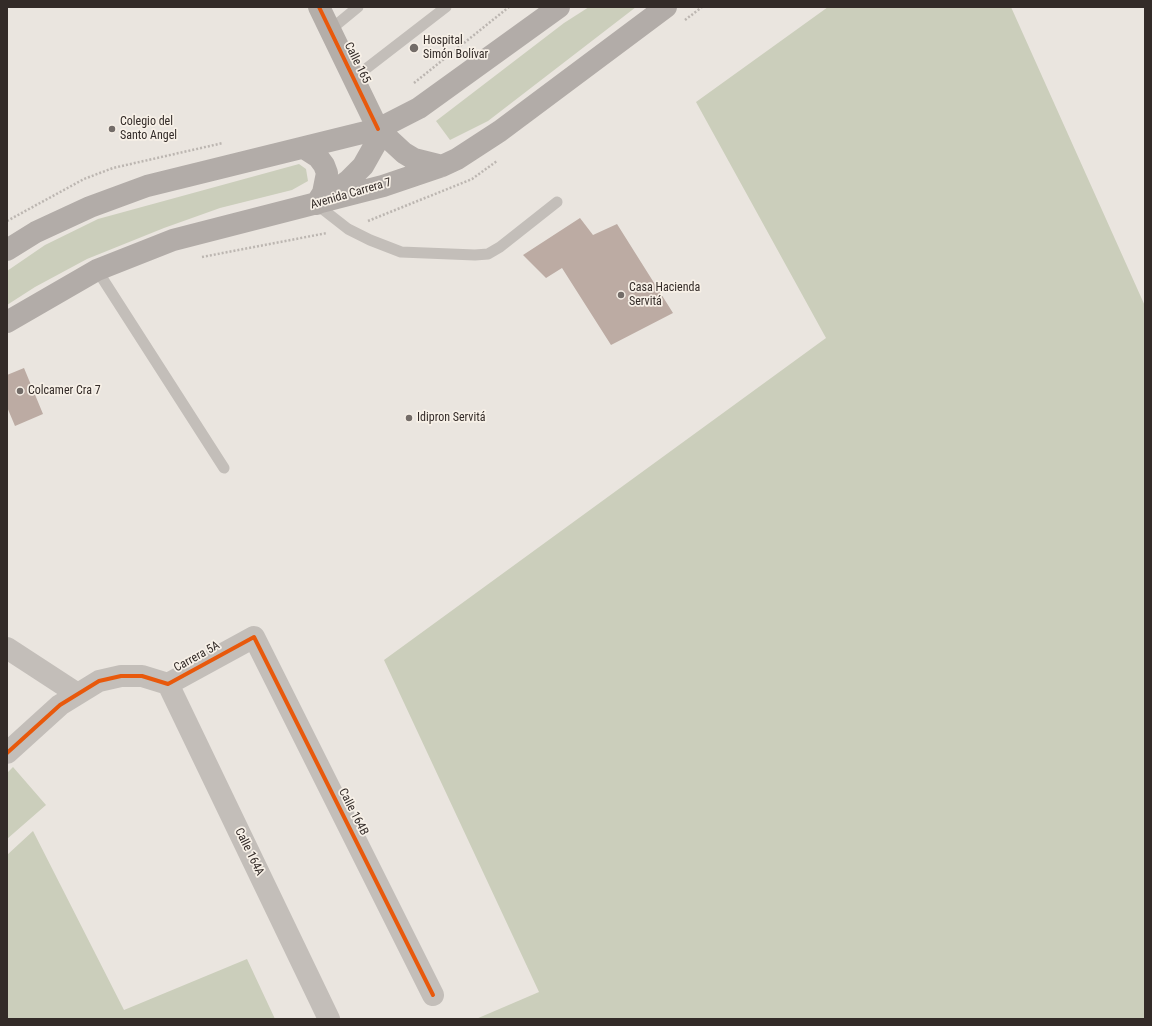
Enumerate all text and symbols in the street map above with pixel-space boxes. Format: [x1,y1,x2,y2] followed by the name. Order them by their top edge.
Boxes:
[423,34,488,62] place label: Hospital Simón Bolívar
[341,40,373,86] street label: Calle 165
[408,42,420,54] marker: Hospital Simón Bolívar
[120,115,177,143] place label: Colegio del Santo Angel
[107,124,117,134] marker: Colegio del Santo Angel
[309,176,393,212] street label: Avenida Carrera 7
[629,281,700,309] place label: Casa Hacienda Servitá
[616,290,626,300] marker: Casa Hacienda Servitá
[28,384,101,398] place label: Colcamer Cra 7
[15,386,25,396] marker: Colcamer Cra 7
[417,411,486,425] place label: Idipron Servitá
[404,413,414,423] marker: Idipron Servitá
[172,639,222,675] street label: Carrera 5A
[335,786,371,838] street label: Calle 164B
[231,826,267,878] street label: Calle 164A

